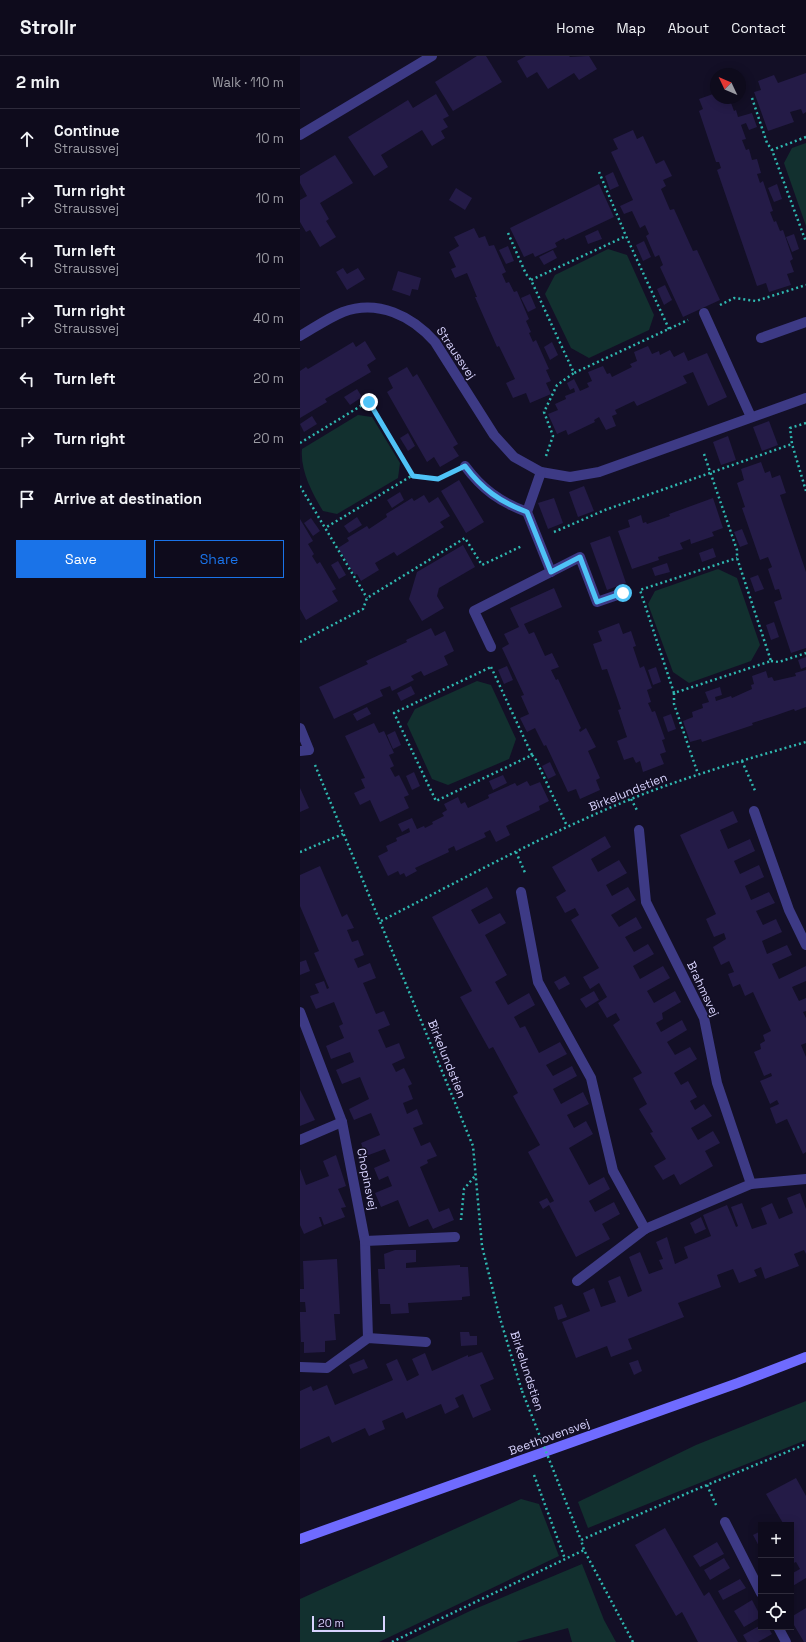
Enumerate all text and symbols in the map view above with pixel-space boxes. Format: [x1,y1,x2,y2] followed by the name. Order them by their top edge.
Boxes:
[20,15,77,40] text: Strollr
[556,19,594,37] text: Home
[616,19,646,37] text: Map
[668,19,709,37] text: About
[731,19,786,37] text: Contact
[710,68,746,104] north arrow
[16,71,60,93] text: 2 min
[212,74,284,91] text: Walk · 110 m
[54,121,120,140] text: Continue
[16,128,38,150] icon: ahead
[256,130,284,147] text: 10 m
[54,140,119,157] text: Straussvej
[54,181,125,200] text: Turn right
[16,188,38,210] icon: right
[256,190,284,207] text: 10 m
[54,200,119,217] text: Straussvej
[54,241,116,260] text: Turn left
[16,248,38,270] icon: left
[256,250,284,267] text: 10 m
[54,260,119,277] text: Straussvej
[54,301,125,320] text: Turn right
[16,308,38,330] icon: right
[253,310,284,327] text: 40 m
[54,320,119,337] text: Straussvej
[433,324,479,382] street label: Straussvej
[16,368,38,390] icon: left
[54,369,116,388] text: Turn left
[253,370,284,387] text: 20 m
[360,393,378,411] route end
[16,428,38,450] icon: right
[54,429,125,448] text: Turn right
[253,430,284,447] text: 20 m
[16,488,38,510] icon: arrive
[54,489,202,508] text: Arrive at destination
[16,540,146,578] button: Save
[154,540,284,578] button: Share
[614,584,632,602] route start
[586,769,670,815] street label: Birkelundstien
[683,959,723,1019] street label: Brahmsvej
[424,1017,470,1101] street label: Birkelundstien
[353,1147,381,1211] street label: Chopinsvej
[507,1329,547,1413] street label: Birkelundstien
[506,1415,592,1459] street label: Beethovensvej
[758,1522,794,1630] map controls
[758,1522,794,1558] button: +
[758,1558,794,1594] button: −
[758,1594,794,1630] button: locate
[312,1614,385,1633] scale bar
[318,1616,344,1630] text: 20 m

